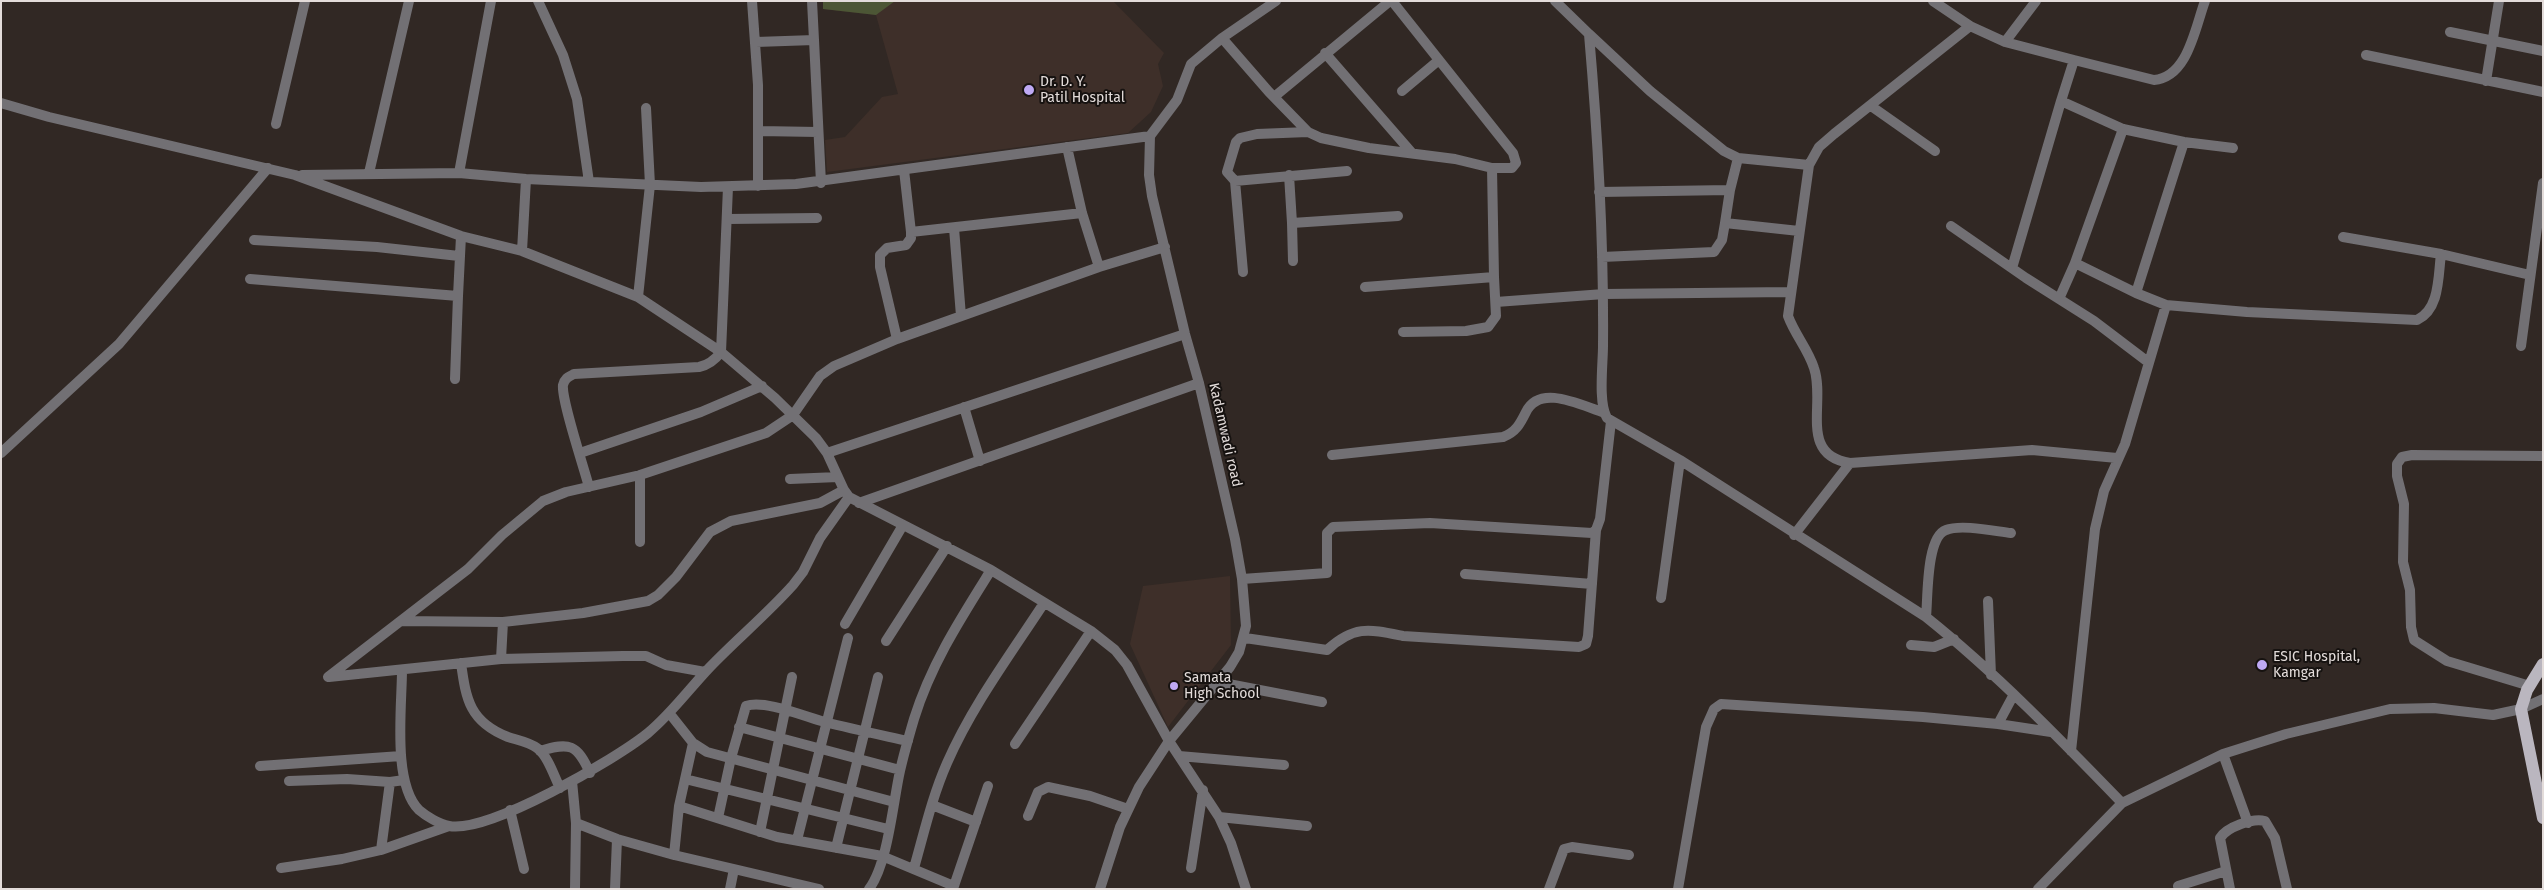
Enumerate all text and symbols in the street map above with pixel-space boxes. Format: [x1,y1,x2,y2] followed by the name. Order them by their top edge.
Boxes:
[1040,74,1125,106] place label: Dr. D. Y. Patil Hospital
[1022,83,1036,97] marker: Dr. D. Y. Patil Hospital
[1205,381,1245,489] street label: Kadamwadi road
[2273,649,2360,682] place label: ESIC Hospital, Kamgar
[2255,658,2269,672] marker: ESIC Hospital, Kamgar
[1184,670,1260,702] place label: Samata High School
[1168,680,1180,692] marker: Samata High School

